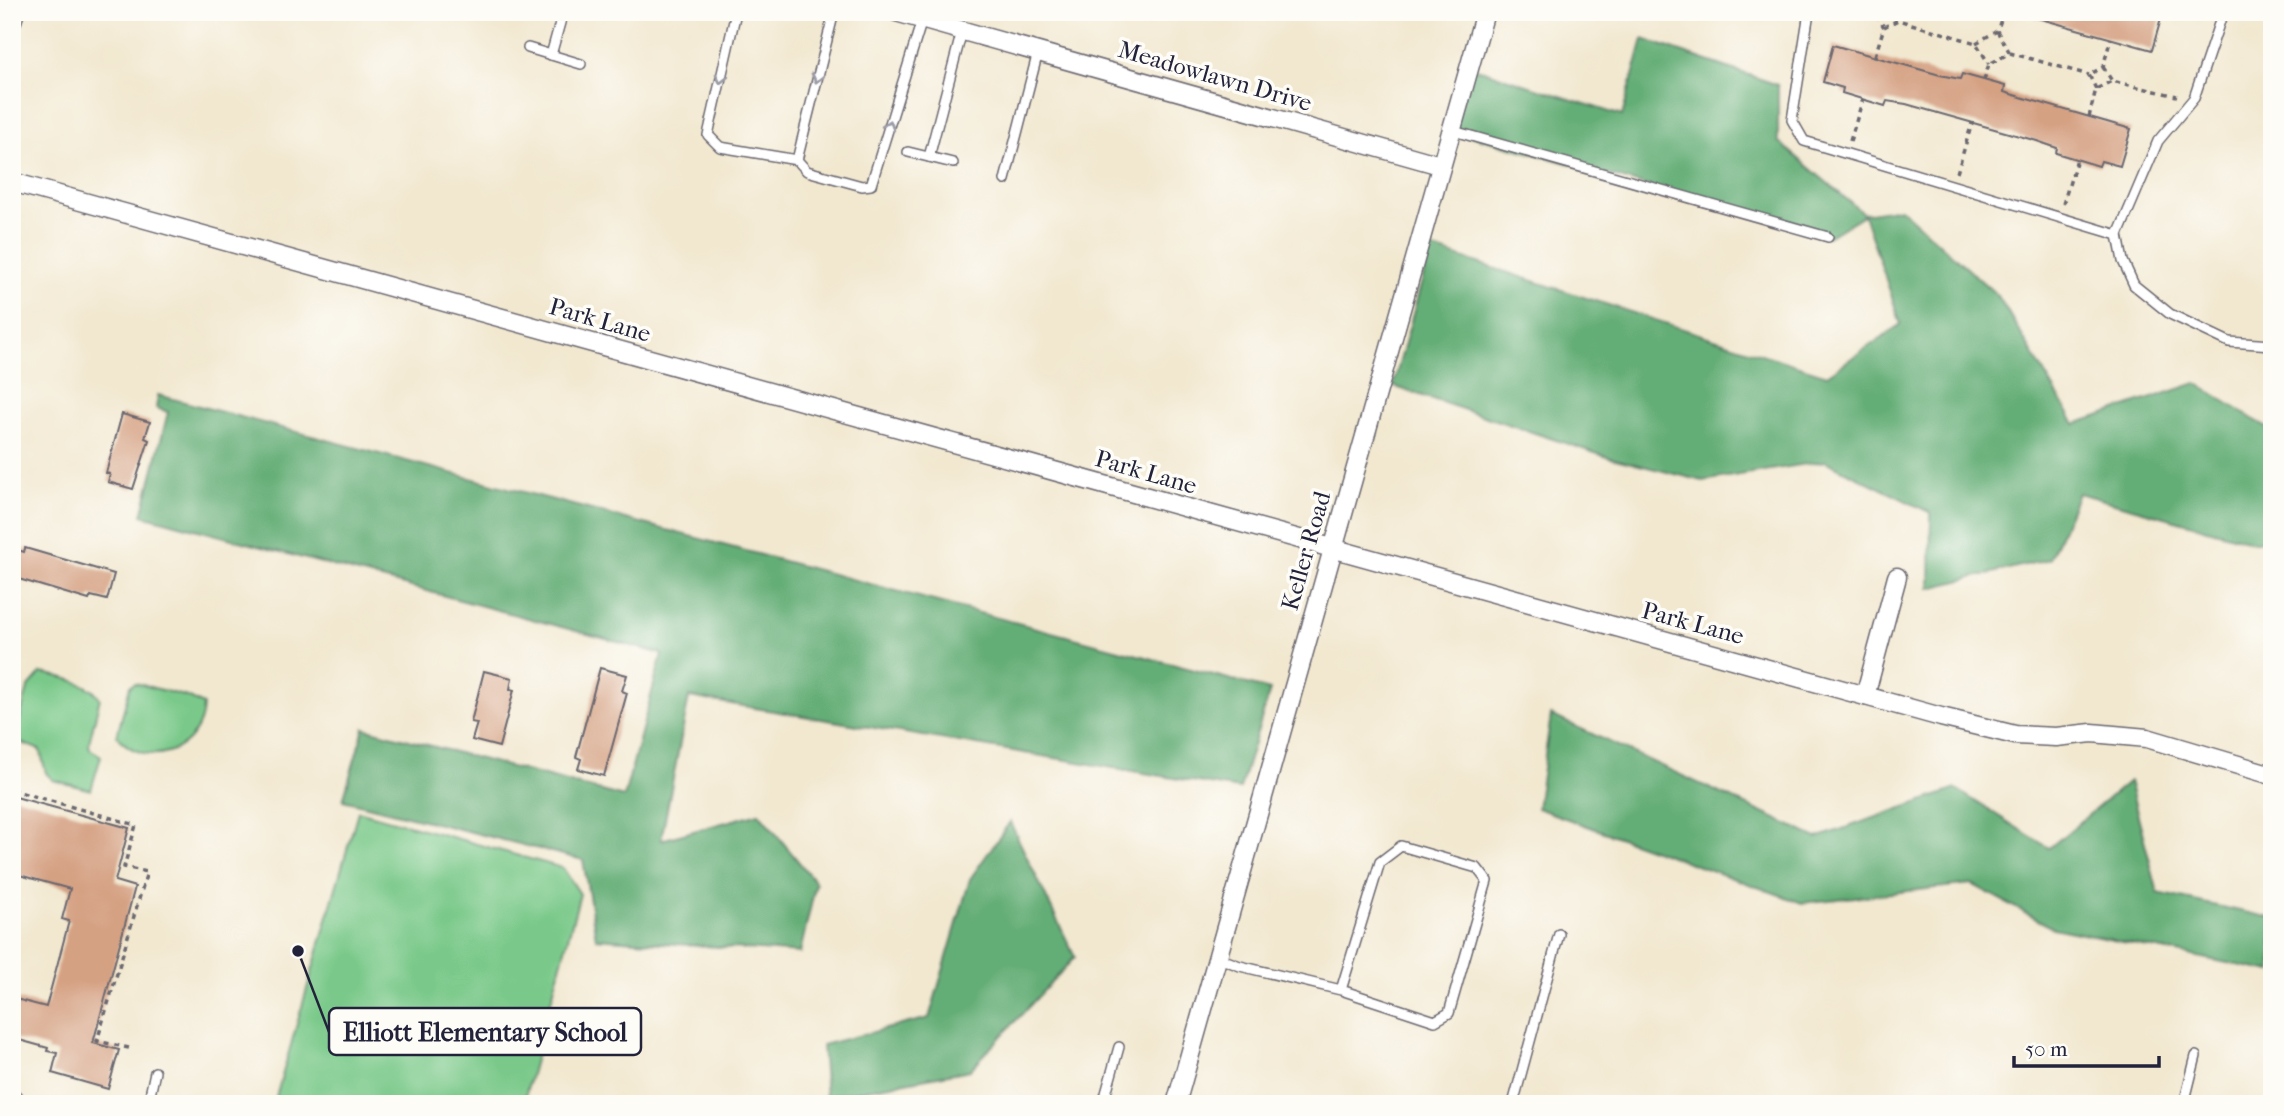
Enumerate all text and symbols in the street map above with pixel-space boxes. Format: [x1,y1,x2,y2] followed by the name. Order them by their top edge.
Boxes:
[1115,35,1315,117] street label: Meadowlawn Drive
[811,72,825,84] one-way arrow
[715,73,729,85] one-way arrow
[881,120,896,132] one-way arrow
[546,292,654,348] street label: Park Lane
[1092,444,1200,500] street label: Park Lane
[1276,487,1337,614] street label: Keller Road
[1639,596,1747,650] street label: Park Lane
[329,1008,641,1055] callout: Elliott Elementary School
[343,1017,628,1048] text: Elliott Elementary School
[2014,1025,2160,1069] scale bar
[2025,1037,2068,1061] text: 50 m

